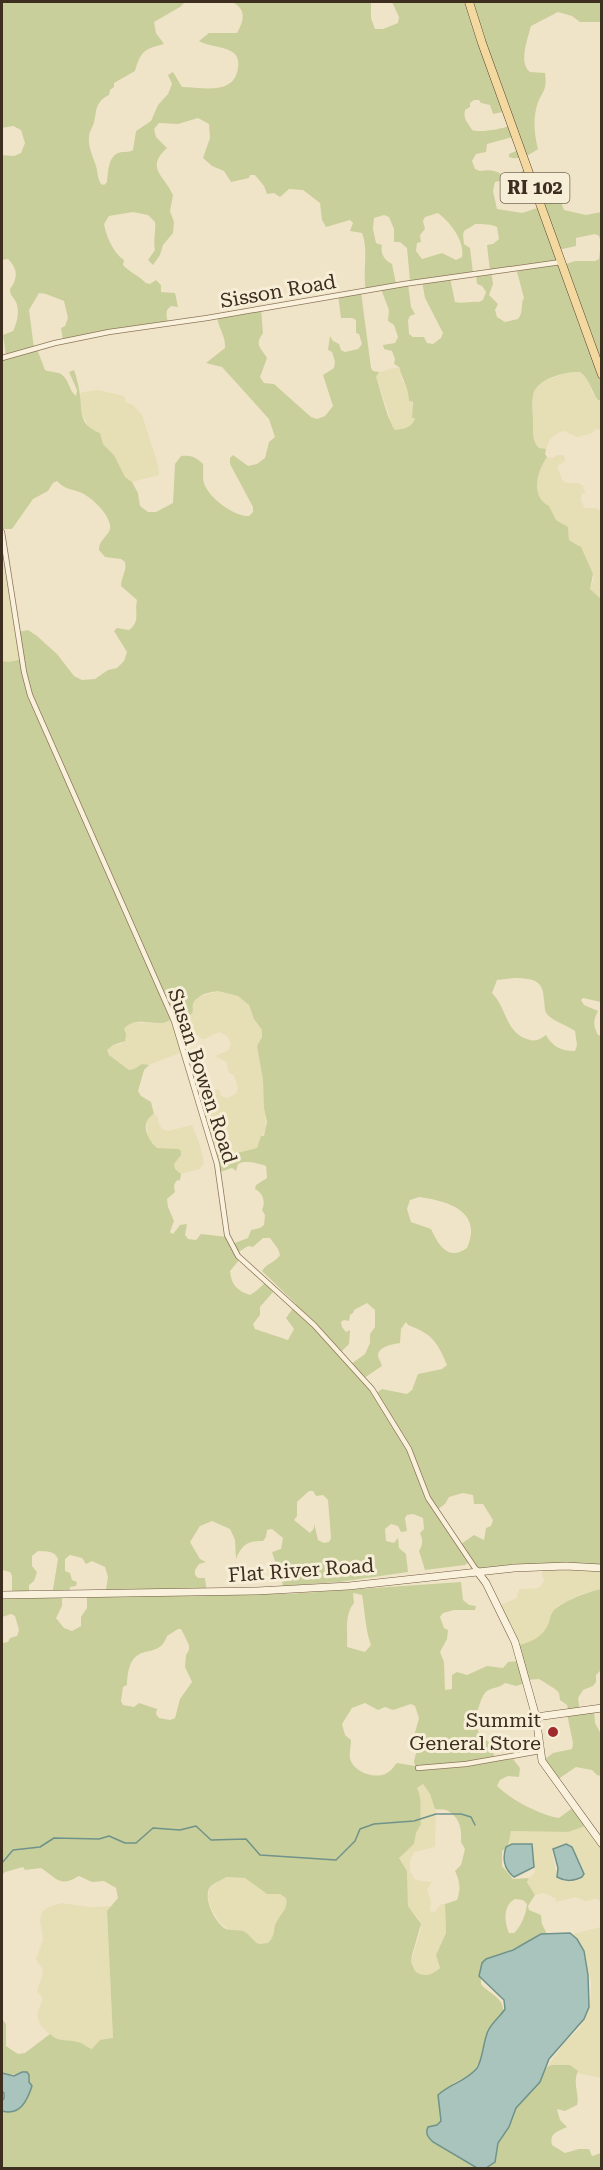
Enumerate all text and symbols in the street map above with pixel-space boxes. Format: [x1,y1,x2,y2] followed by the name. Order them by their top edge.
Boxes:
[500,173,570,203] road number: RI 102
[218,269,338,313] street label: Sisson Road
[163,985,243,1167] street label: Susan Bowen Road
[227,1553,375,1587] street label: Flat River Road
[409,1708,542,1755] place label: Summit General Store
[546,1725,560,1739] marker: Summit General Store

